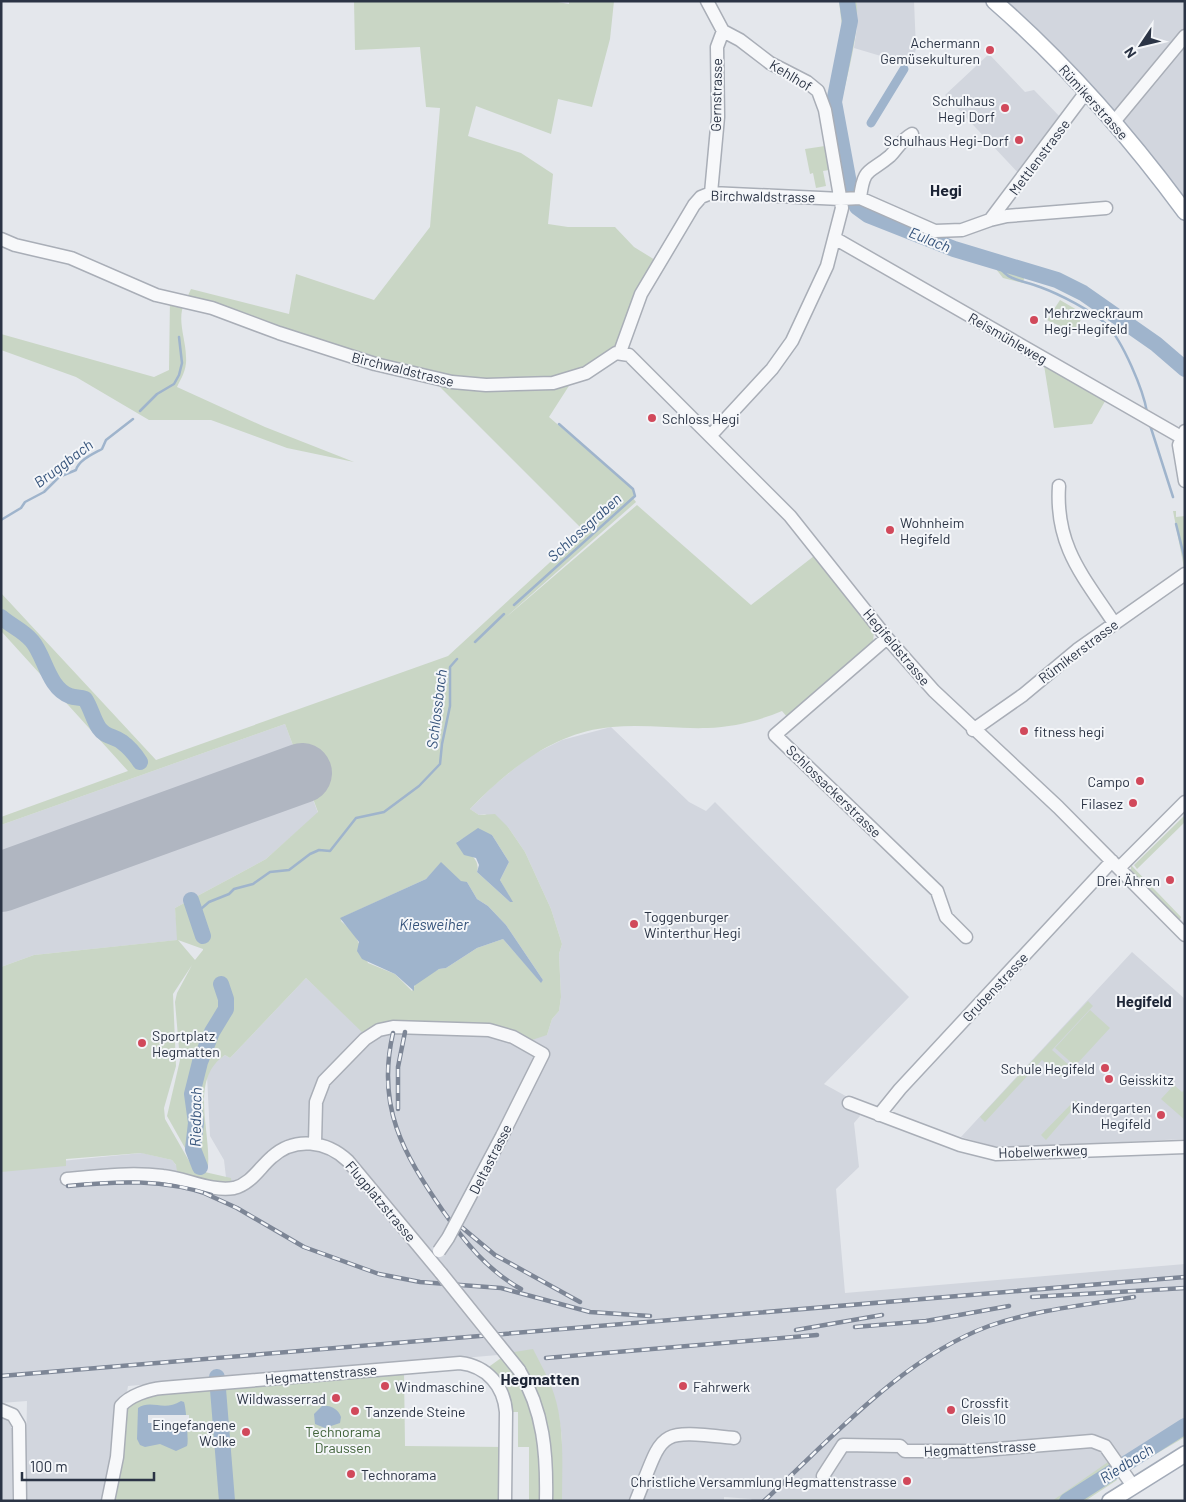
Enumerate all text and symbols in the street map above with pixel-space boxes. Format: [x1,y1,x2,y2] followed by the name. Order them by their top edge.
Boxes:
[1116,20,1166,70] north arrow
[880,34,980,67] place label: Achermann Gemüsekulturen
[984,44,996,56] marker: Achermann Gemüsekulturen
[1120,44,1140,61] text: N
[767,56,815,94] street label: Kehlhof
[707,58,725,132] street label: Gernstrasse
[1056,61,1132,143] street label: Rümikerstrasse
[932,92,995,125] place label: Schulhaus Hegi Dorf
[999,102,1011,114] marker: Schulhaus Hegi Dorf
[1005,116,1073,198] street label: Mettlenstrasse
[884,132,1009,149] place label: Schulhaus Hegi-Dorf
[1013,134,1025,146] marker: Schulhaus Hegi-Dorf
[930,180,962,199] district label: Hegi
[710,187,816,205] street label: Birchwaldstrasse
[907,223,954,256] water label: Eulach
[1044,304,1143,337] place label: Mehrzweckraum Hegi-Hegifeld
[966,309,1050,367] street label: Reismühleweg
[1028,314,1040,326] marker: Mehrzweckraum Hegi-Hegifeld
[350,348,456,390] street label: Birchwaldstrasse
[662,410,740,427] place label: Schloss Hegi
[646,412,658,424] marker: Schloss Hegi
[30,435,96,491] water label: Bruggbach
[543,489,625,565] water label: Schlossgraben
[900,514,964,547] place label: Wohnheim Hegifeld
[884,524,896,536] marker: Wohnheim Hegifeld
[860,605,934,689] street label: Hegifeldstrasse
[1035,616,1121,686] street label: Rümikerstrasse
[422,668,450,750] water label: Schlossbach
[1034,723,1104,740] place label: fitness hegi
[1018,725,1030,737] marker: fitness hegi
[783,741,885,841] street label: Schlossackerstrasse
[1088,773,1130,790] place label: Campo
[1134,775,1146,787] marker: Campo
[1081,795,1123,812] place label: Filasez
[1127,797,1139,809] marker: Filasez
[1096,872,1160,889] place label: Drei Ähren
[1164,874,1176,886] marker: Drei Ähren
[644,908,741,941] place label: Toggenburger Winterthur Hegi
[399,915,469,933] water label: Kiesweiher
[628,918,640,930] marker: Toggenburger Winterthur Hegi
[959,949,1031,1025] street label: Grubenstrasse
[1116,992,1172,1010] district label: Hegifeld
[152,1027,220,1060] place label: Sportplatz Hegmatten
[136,1037,148,1049] marker: Sportplatz Hegmatten
[1001,1060,1095,1077] place label: Schule Hegifeld
[1099,1062,1111,1074] marker: Schule Hegifeld
[1119,1071,1174,1088] place label: Geisskitz
[1103,1073,1115,1085] marker: Geisskitz
[185,1087,205,1147] water label: Riedbach
[1072,1099,1151,1132] place label: Kindergarten Hegifeld
[1155,1109,1167,1121] marker: Kindergarten Hegifeld
[465,1121,515,1197] street label: Deltastrasse
[998,1141,1088,1161] street label: Hobelwerkweg
[342,1157,420,1245] street label: Flugplatzstrasse
[264,1361,378,1387] street label: Hegmattenstrasse
[501,1369,579,1388] district label: Hegmatten
[395,1378,485,1395] place label: Windmaschine
[693,1378,750,1395] place label: Fahrwerk
[379,1380,391,1392] marker: Windmaschine
[677,1380,689,1392] marker: Fahrwerk
[236,1390,326,1407] place label: Wildwasserrad
[330,1392,342,1404] marker: Wildwasserrad
[961,1394,1009,1427] place label: Crossfit Gleis 10
[365,1403,466,1420] place label: Tanzende Steine
[945,1404,957,1416] marker: Crossfit Gleis 10
[349,1405,361,1417] marker: Tanzende Steine
[152,1416,236,1449] place label: Eingefangene Wolke
[305,1423,381,1456] park label: Technorama Draussen
[240,1426,252,1438] marker: Eingefangene Wolke
[923,1437,1037,1459] street label: Hegmattenstrasse
[1096,1439,1156,1486] water label: Riedbach
[22,1450,155,1482] scale bar
[30,1457,68,1475] text: 100 m
[361,1466,436,1483] place label: Technorama
[345,1468,357,1480] marker: Technorama
[630,1473,897,1490] place label: Christliche Versammlung Hegmattenstrasse
[901,1475,913,1487] marker: Christliche Versammlung Hegmattenstrasse

